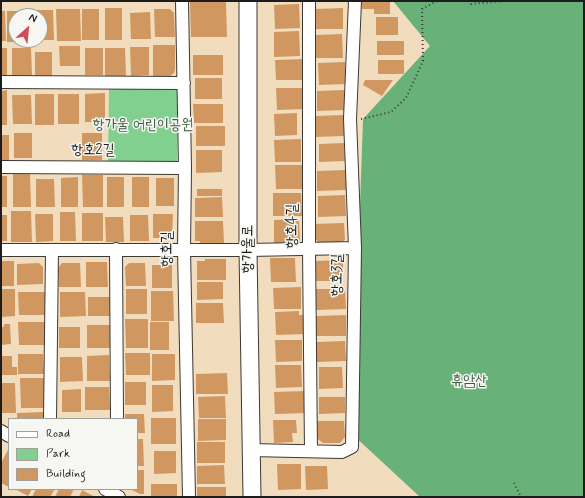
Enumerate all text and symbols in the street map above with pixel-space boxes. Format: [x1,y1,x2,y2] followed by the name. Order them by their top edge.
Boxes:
[8,8,48,48] north arrow
[27,10,39,26] text: N
[93,117,193,135] park label: 항가울 어린이공원
[71,142,115,160] street label: 항호2길
[284,204,302,248] street label: 항호4길
[240,225,258,273] street label: 항가울로
[159,231,177,267] street label: 항호길
[329,253,347,297] street label: 항호3길
[451,373,487,391] park label: 휴암산
[8,418,138,490] legend
[46,426,70,442] text: Road
[46,446,70,462] text: Park
[46,466,86,482] text: Building

